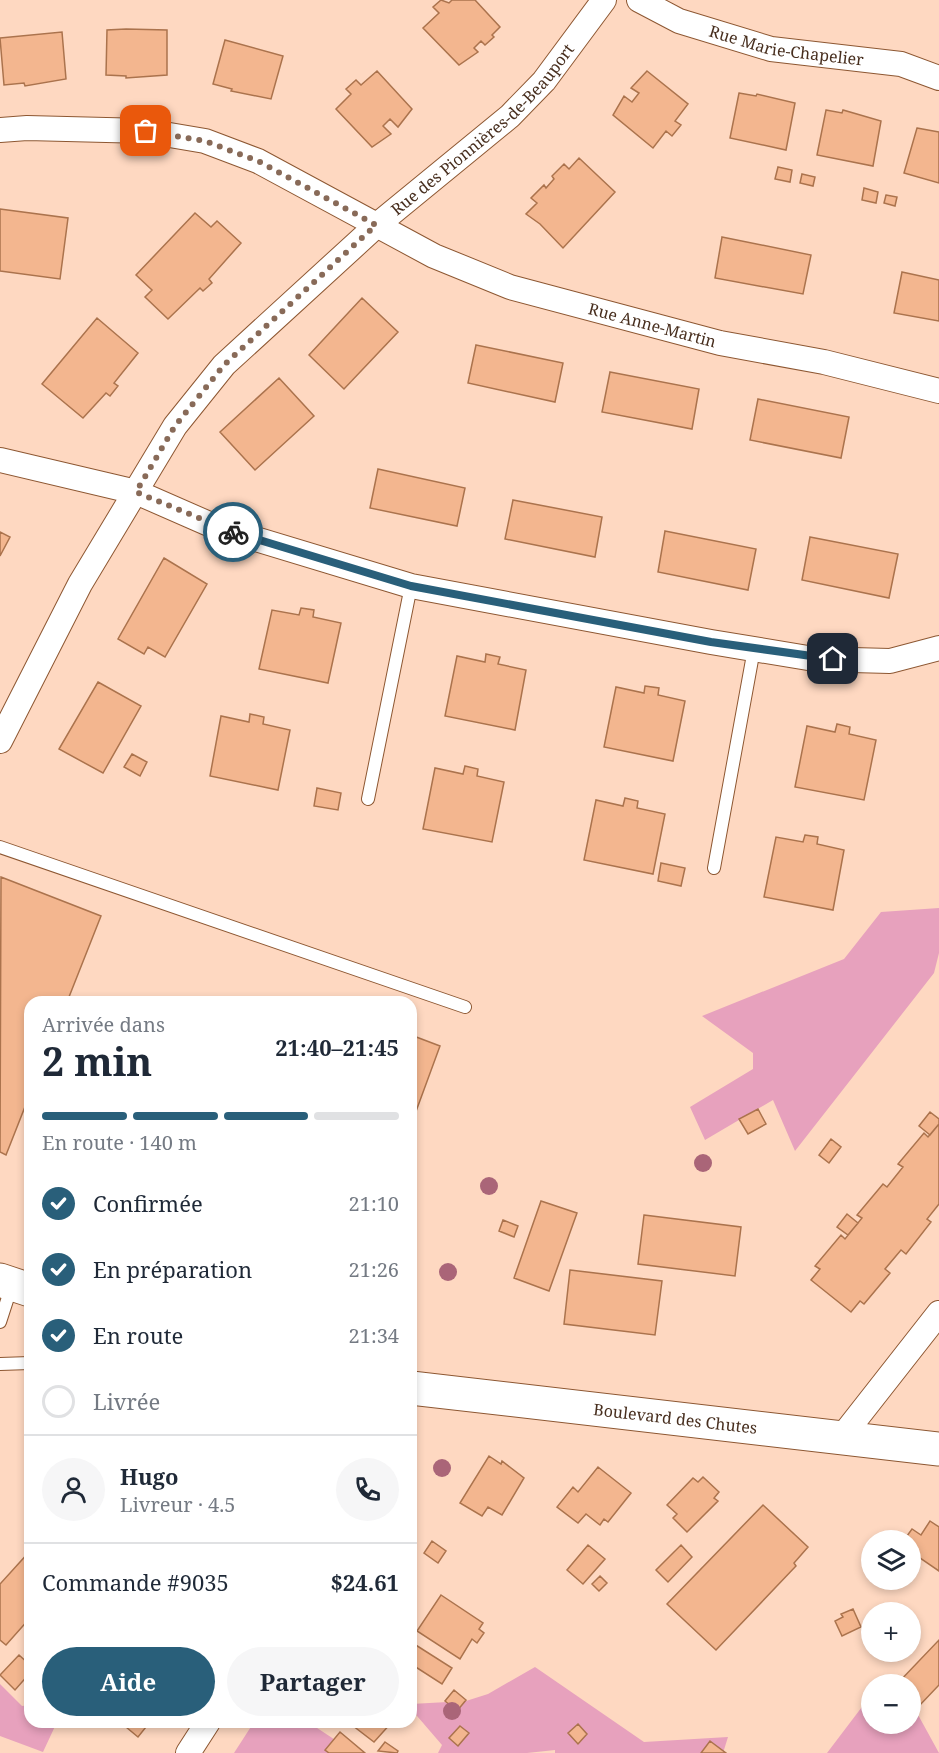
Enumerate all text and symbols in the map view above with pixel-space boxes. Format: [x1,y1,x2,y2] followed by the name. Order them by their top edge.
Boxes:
[707,20,865,71] street label: Rue Marie-Chapelier
[386,39,579,220] street label: Rue des Pionnières-de-Beauport
[120,105,171,156] pin
[129,114,162,147] icon: bag
[586,297,719,353] street label: Rue Anne-Martin
[203,502,263,562] courier
[217,516,250,549] icon: bike
[807,633,858,684] pin
[816,642,849,675] icon: home
[42,1011,165,1038] text: Arrivée dans
[275,1032,399,1062] text: 21:40–21:45
[42,1034,152,1087] text: 2 min
[42,1129,197,1156] text: En route · 140 m
[42,1187,75,1220] icon: check
[93,1188,203,1218] text: Confirmée
[349,1190,399,1217] text: 21:10
[42,1253,75,1286] icon: check
[93,1254,252,1284] text: En préparation
[349,1256,399,1283] text: 21:26
[42,1319,75,1352] icon: check
[93,1320,183,1350] text: En route
[349,1322,399,1349] text: 21:34
[93,1386,160,1416] text: Livrée
[592,1398,758,1439] street label: Boulevard des Chutes
[42,1458,105,1521] button: person
[336,1458,399,1521] button: phone
[120,1461,179,1491] text: Hugo
[120,1491,235,1518] text: Livreur · 4.5
[861,1530,921,1734] map controls
[861,1530,921,1590] button: layers
[42,1567,229,1597] text: Commande #9035
[330,1567,399,1597] text: $24.61
[861,1602,921,1662] button: +
[42,1647,215,1716] button: Aide
[227,1647,399,1716] button: Partager
[861,1674,921,1734] button: −

